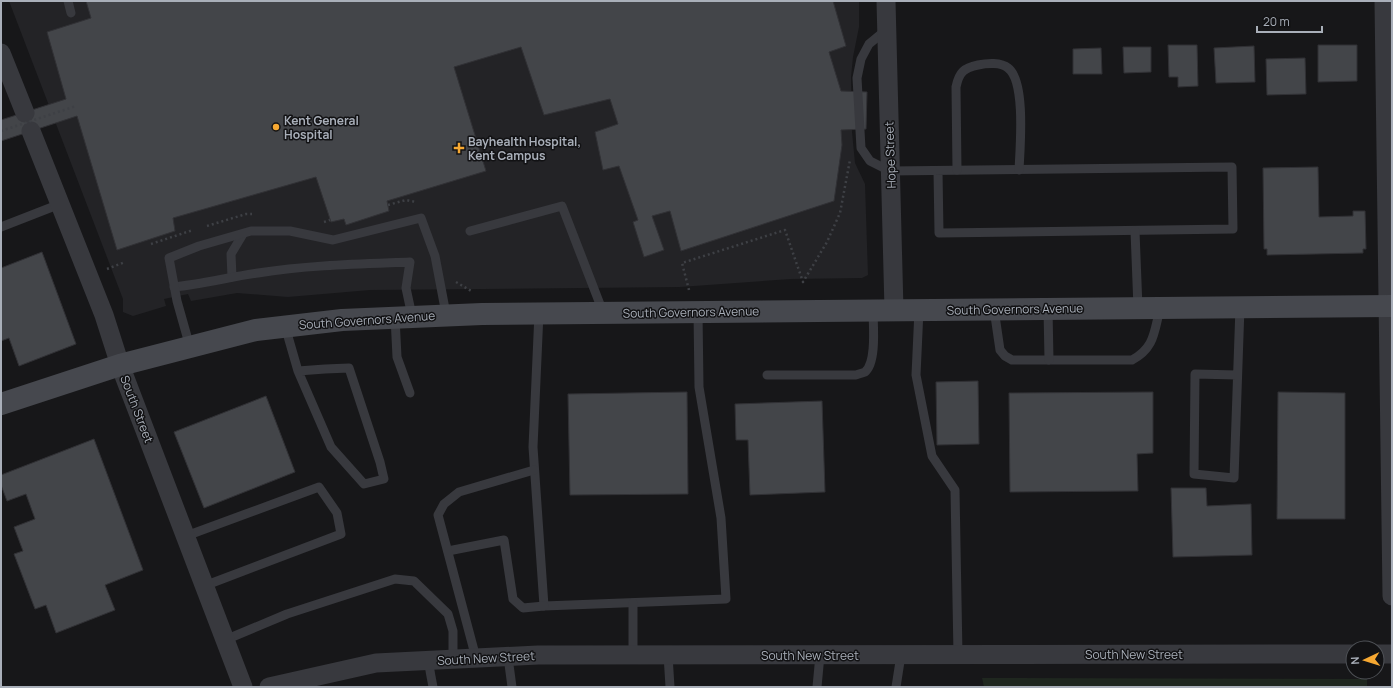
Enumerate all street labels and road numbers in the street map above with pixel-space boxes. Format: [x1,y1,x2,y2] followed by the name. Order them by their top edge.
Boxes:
[880,121,900,189] street label: Hope Street
[947,299,1083,319] street label: South Governors Avenue
[623,302,759,322] street label: South Governors Avenue
[298,307,436,333] street label: South Governors Avenue
[116,373,158,445] street label: South Street
[1085,646,1183,663] street label: South New Street
[437,647,535,669] street label: South New Street
[761,647,859,664] street label: South New Street

